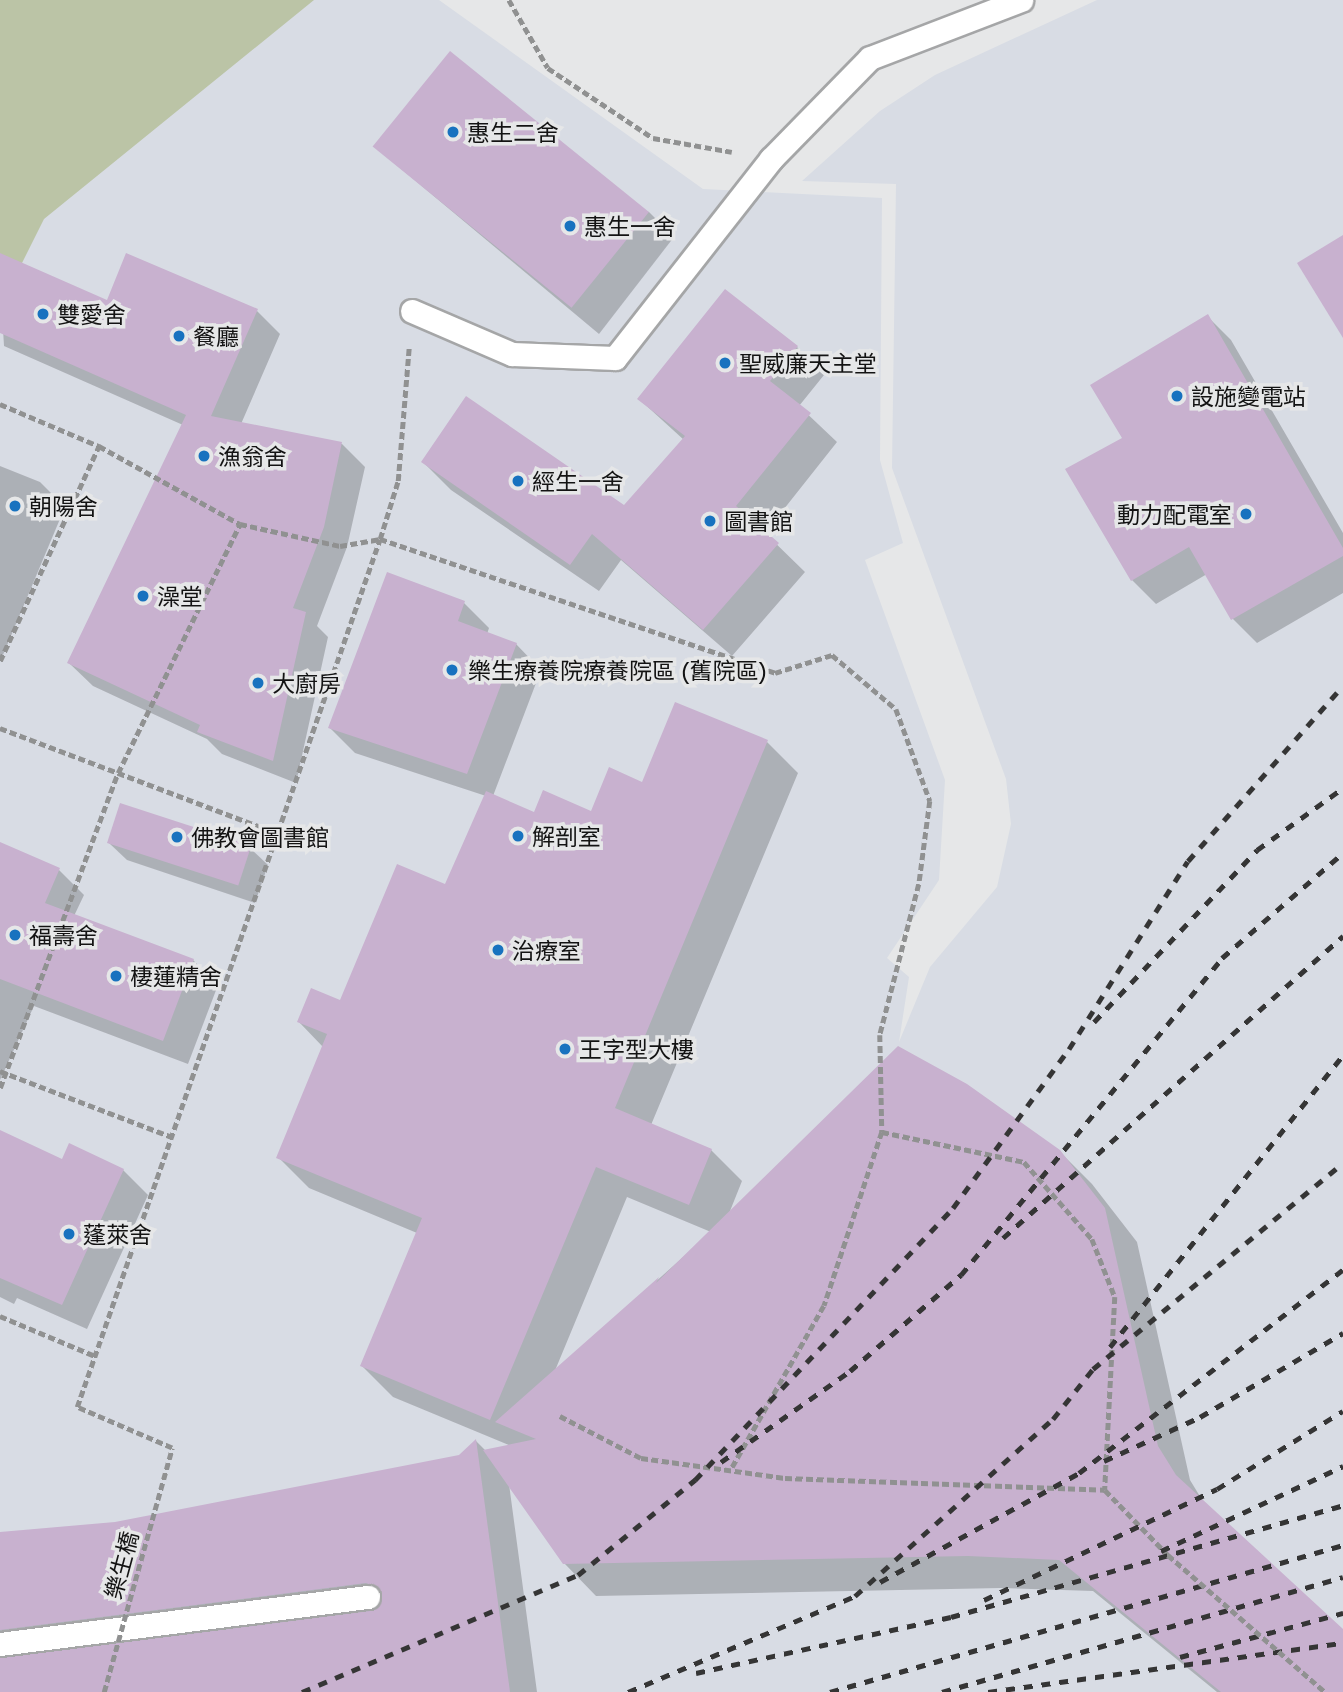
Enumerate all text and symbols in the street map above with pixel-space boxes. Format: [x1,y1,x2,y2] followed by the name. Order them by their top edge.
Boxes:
[467,118,559,146] place label: 惠生二舍
[445,124,461,140] marker: 惠生二舍
[584,212,676,240] place label: 惠生一舍
[562,218,578,234] marker: 惠生一舍
[57,300,126,328] place label: 雙愛舍
[35,306,51,322] marker: 雙愛舍
[193,322,239,350] place label: 餐廳
[171,328,187,344] marker: 餐廳
[739,349,877,377] place label: 聖威廉天主堂
[717,355,733,371] marker: 聖威廉天主堂
[1191,382,1306,410] place label: 設施變電站
[1169,388,1185,404] marker: 設施變電站
[218,442,287,470] place label: 漁翁舍
[196,448,212,464] marker: 漁翁舍
[532,467,624,495] place label: 經生一舍
[510,473,526,489] marker: 經生一舍
[29,492,98,520] place label: 朝陽舍
[7,498,23,514] marker: 朝陽舍
[1117,500,1232,528] place label: 動力配電室
[1238,506,1254,522] marker: 動力配電室
[724,507,793,535] place label: 圖書館
[702,513,718,529] marker: 圖書館
[157,582,203,610] place label: 澡堂
[135,588,151,604] marker: 澡堂
[468,656,767,684] place label: 樂生療養院療養院區 (舊院區)
[442,660,462,680] marker: 樂生療養院療養院區 (舊院區)
[272,669,341,697] place label: 大廚房
[250,675,266,691] marker: 大廚房
[532,822,601,850] place label: 解剖室
[191,823,329,851] place label: 佛教會圖書館
[510,828,526,844] marker: 解剖室
[169,829,185,845] marker: 佛教會圖書館
[29,921,98,949] place label: 福壽舍
[7,927,23,943] marker: 福壽舍
[512,936,581,964] place label: 治療室
[490,942,506,958] marker: 治療室
[130,962,222,990] place label: 棲蓮精舍
[108,968,124,984] marker: 棲蓮精舍
[579,1035,694,1063] place label: 王字型大樓
[557,1041,573,1057] marker: 王字型大樓
[83,1220,152,1248] place label: 蓬萊舍
[61,1226,77,1242] marker: 蓬萊舍
[99,1528,143,1602] street label: 樂生橋

